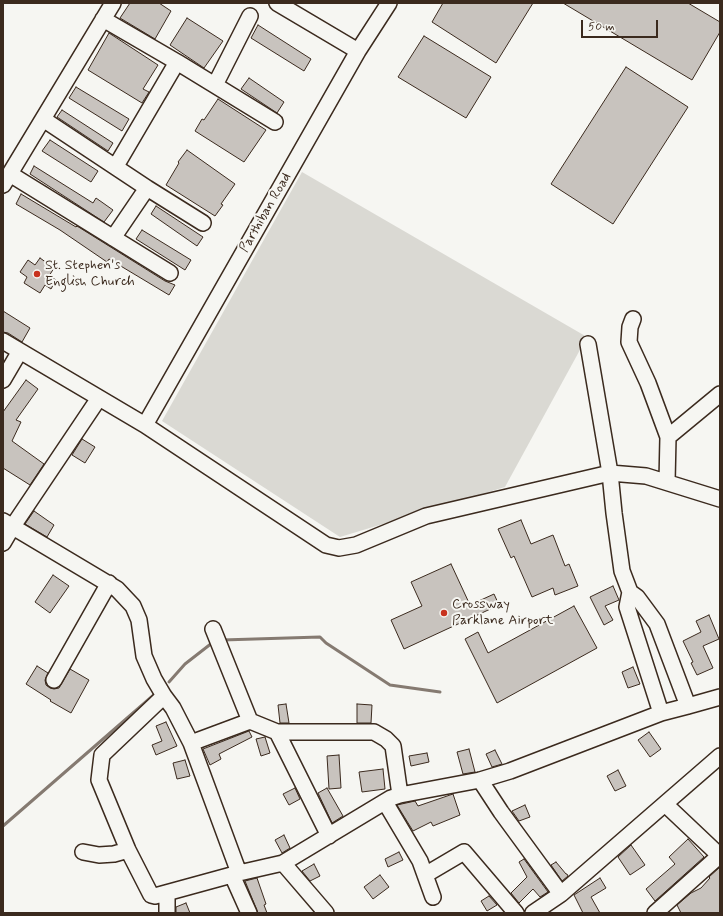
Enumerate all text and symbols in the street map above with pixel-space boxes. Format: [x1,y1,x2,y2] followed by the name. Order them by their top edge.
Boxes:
[583,12,660,38] scale bar
[588,19,615,35] text: 50 m
[236,170,296,256] street label: Parthiban Road
[45,258,135,290] place label: St. Stephen's English Church
[32,269,42,279] marker: St. Stephen's English Church
[452,597,553,630] place label: Crossway Parklane Airport
[439,608,449,618] marker: Crossway Parklane Airport

